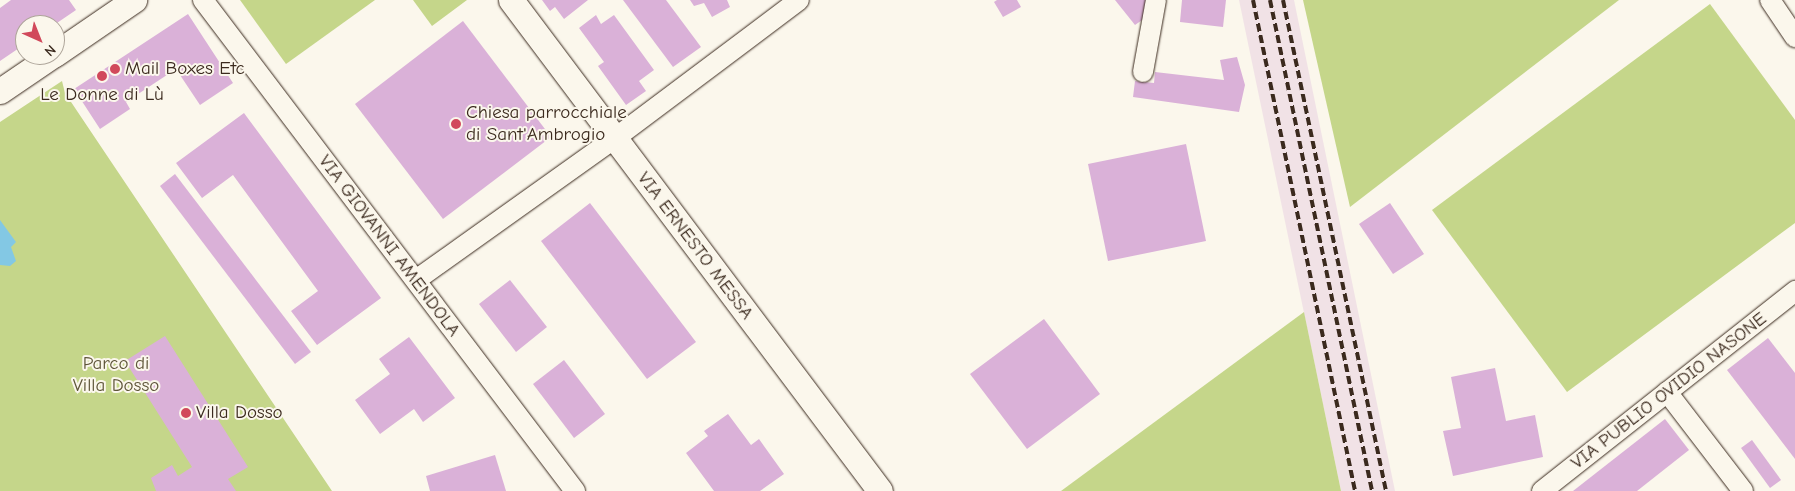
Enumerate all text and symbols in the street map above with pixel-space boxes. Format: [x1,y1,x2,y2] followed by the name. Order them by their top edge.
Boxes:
[15,15,65,65] north arrow
[41,41,59,60] text: N
[125,58,245,80] place label: Mail Boxes Etc
[109,63,121,75] marker: Mail Boxes Etc
[96,70,108,82] marker: Le Donne di Lù
[40,84,164,106] place label: Le Donne di Lù
[466,102,627,146] place label: Chiesa parrocchiale di Sant'Ambrogio
[450,118,462,130] marker: Chiesa parrocchiale di Sant'Ambrogio
[313,151,465,341] street label: VIA GIOVANNI AMENDOLA
[632,168,758,324] street label: VIA ERNESTO MESSA
[1567,308,1771,474] street label: VIA PUBLIO OVIDIO NASONE
[73,353,159,397] park label: Parco di Villa Dosso
[196,402,283,424] place label: Villa Dosso
[180,407,192,419] marker: Villa Dosso

